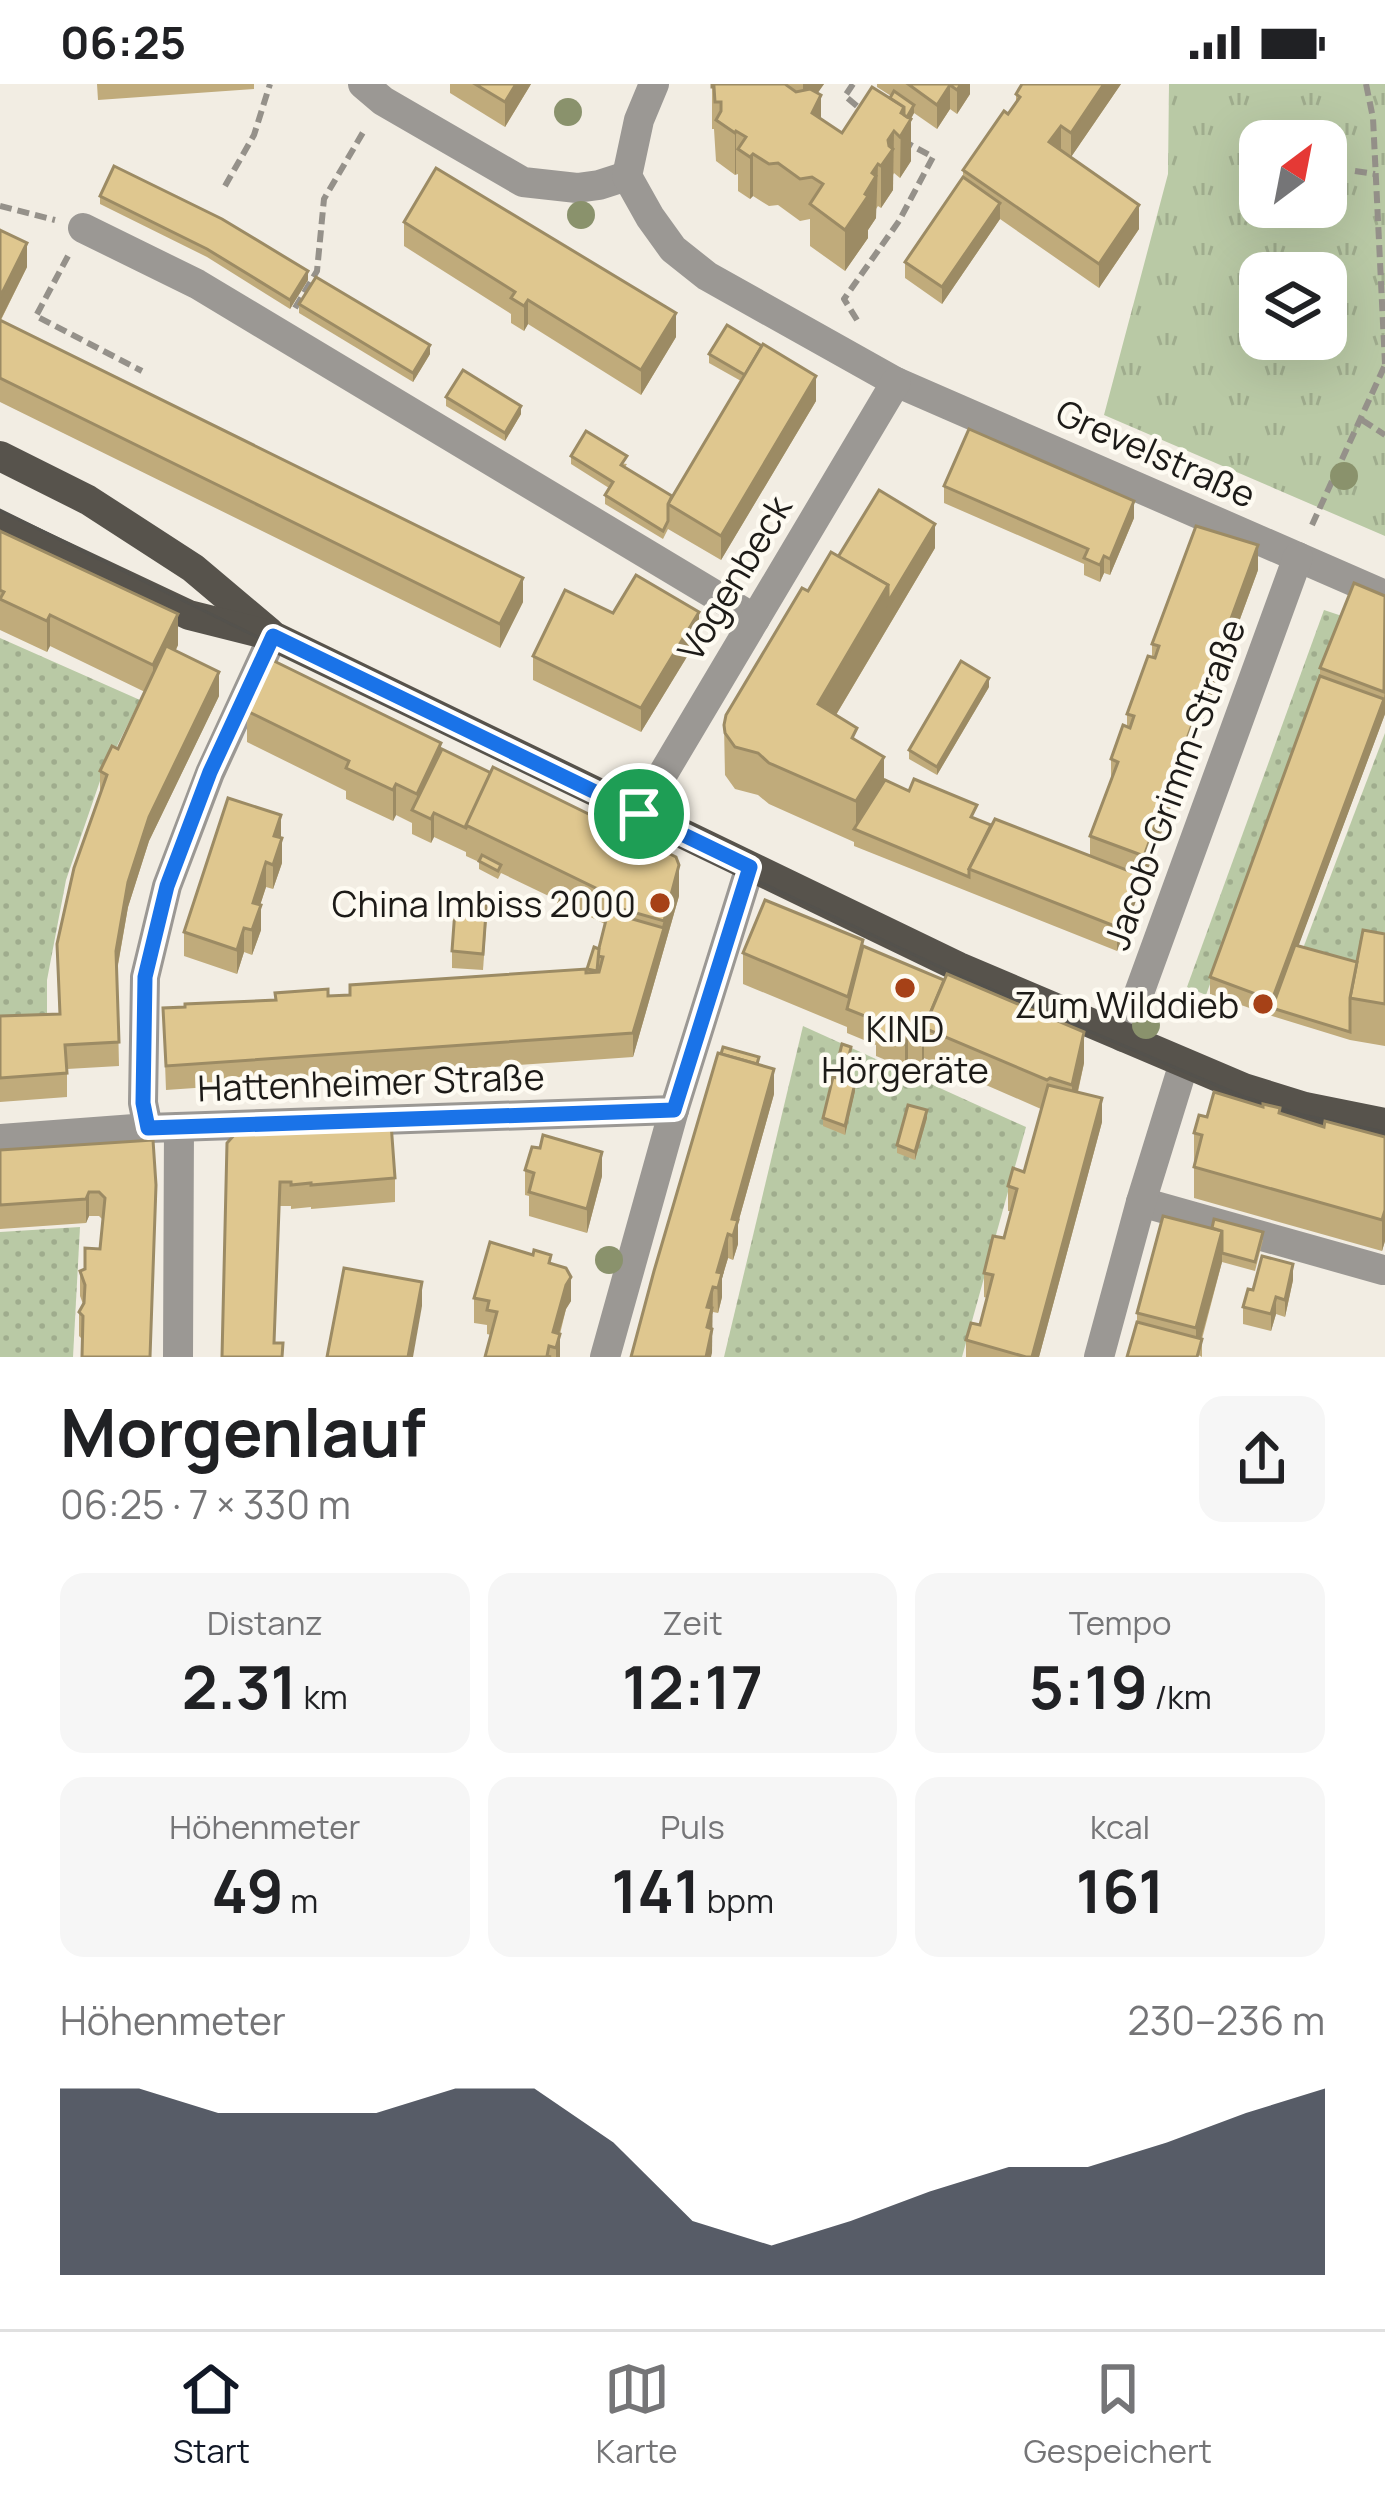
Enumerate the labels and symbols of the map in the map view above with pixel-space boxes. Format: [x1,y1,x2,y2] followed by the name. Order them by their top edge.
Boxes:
[1239,120,1347,228] north arrow
[1049,387,1263,519] street label: Grevelstraße
[666,485,803,670] street label: Vogenbeck
[1091,612,1257,956] street label: Jacob-Grimm-Straße
[588,763,690,865] pin
[332,879,636,928] place label: China Imbiss 2000
[647,890,673,916] marker: China Imbiss 2000
[892,975,918,1001] marker: KIND Hörgeräte
[1015,980,1239,1029] place label: Zum Wilddieb
[1250,991,1276,1017] marker: Zum Wilddieb
[821,1004,989,1094] place label: KIND Hörgeräte
[197,1051,545,1113] street label: Hattenheimer Straße

